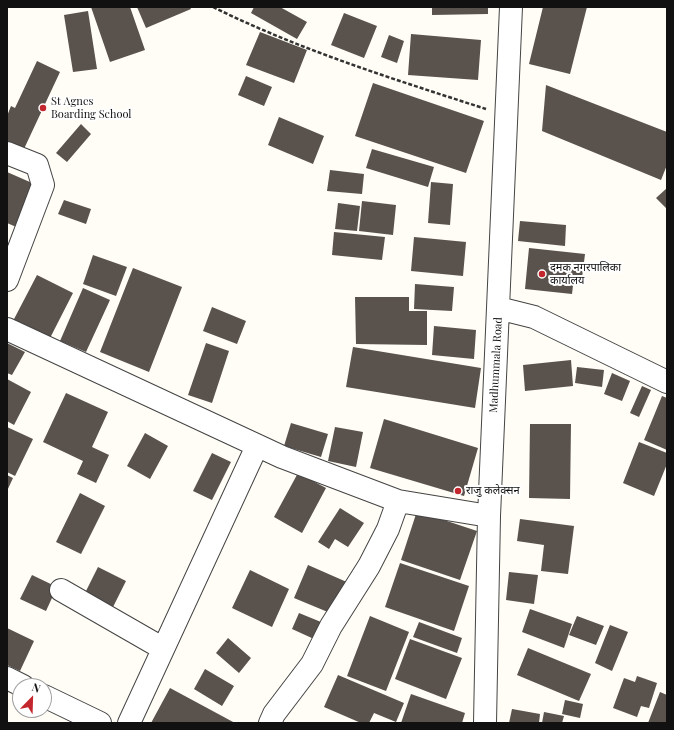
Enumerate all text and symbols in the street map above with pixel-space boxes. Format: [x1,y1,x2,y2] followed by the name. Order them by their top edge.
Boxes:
[51,95,131,121] place label: St Agnes Boarding School
[38,103,48,113] marker: St Agnes Boarding School
[550,261,621,287] place label: दमक नगरपालिका कार्यालय
[537,269,547,279] marker: दमक नगरपालिका कार्यालय
[487,317,505,413] street label: Madhummala Road
[466,484,520,498] place label: राजु कलेक्सन
[453,486,463,496] marker: राजु कलेक्सन
[12,678,52,718] north arrow
[30,679,43,696] text: N

